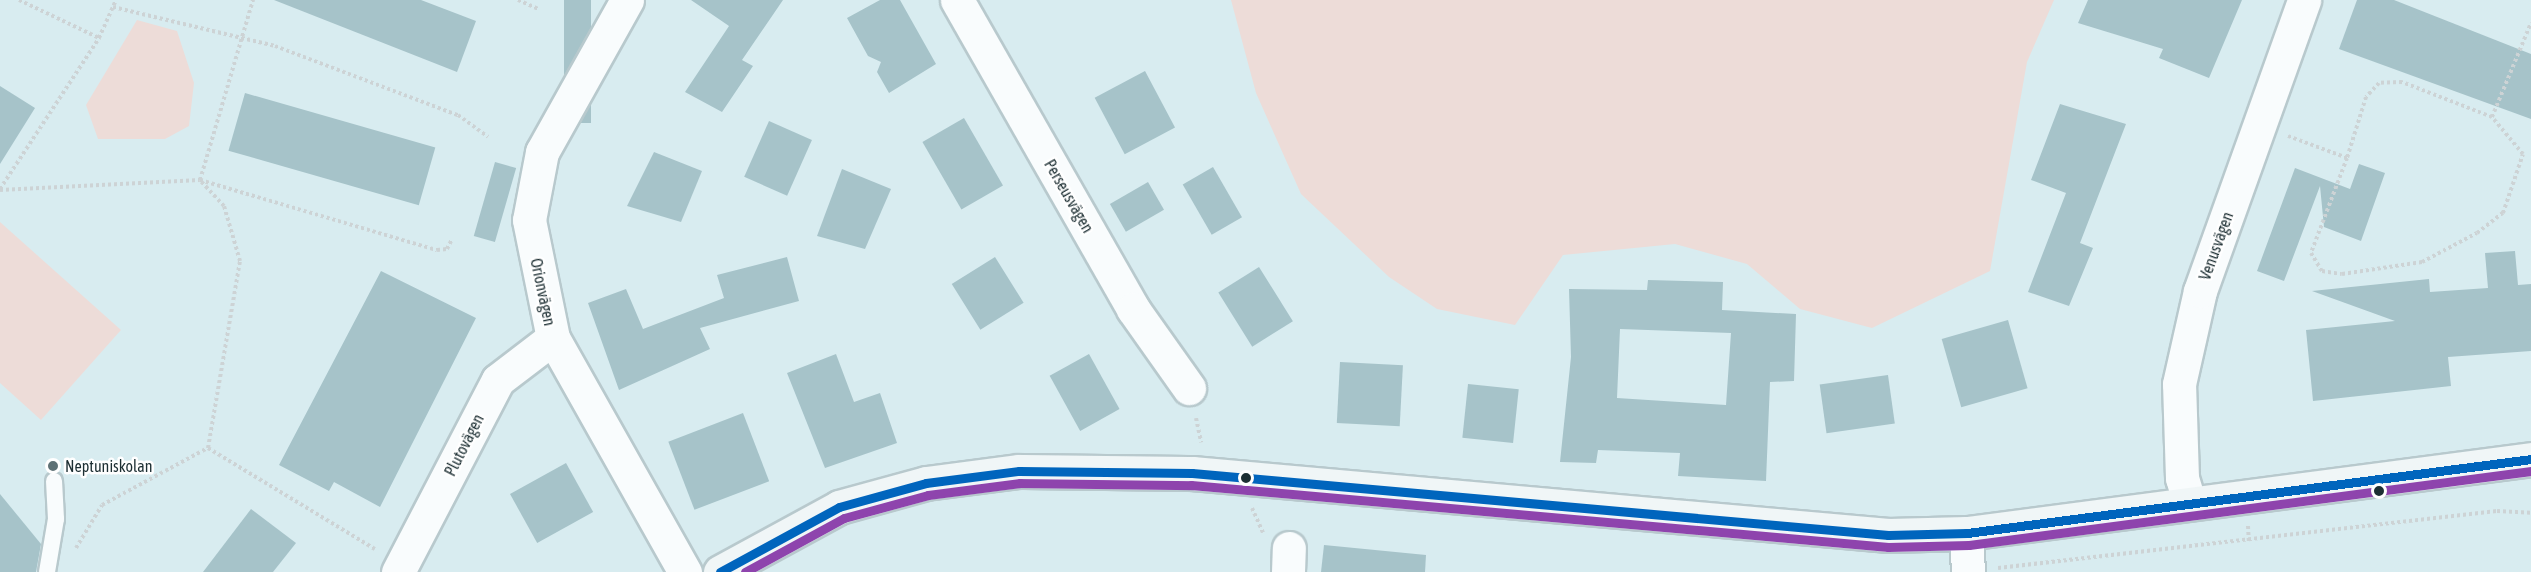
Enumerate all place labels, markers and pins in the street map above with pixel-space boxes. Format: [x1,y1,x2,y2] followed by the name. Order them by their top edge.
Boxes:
[65,456,152,476] place label: Neptuniskolan
[46,459,60,473] marker: Neptuniskolan
[1240,472,1252,484] unlabelled marker
[2373,485,2385,497] unlabelled marker

